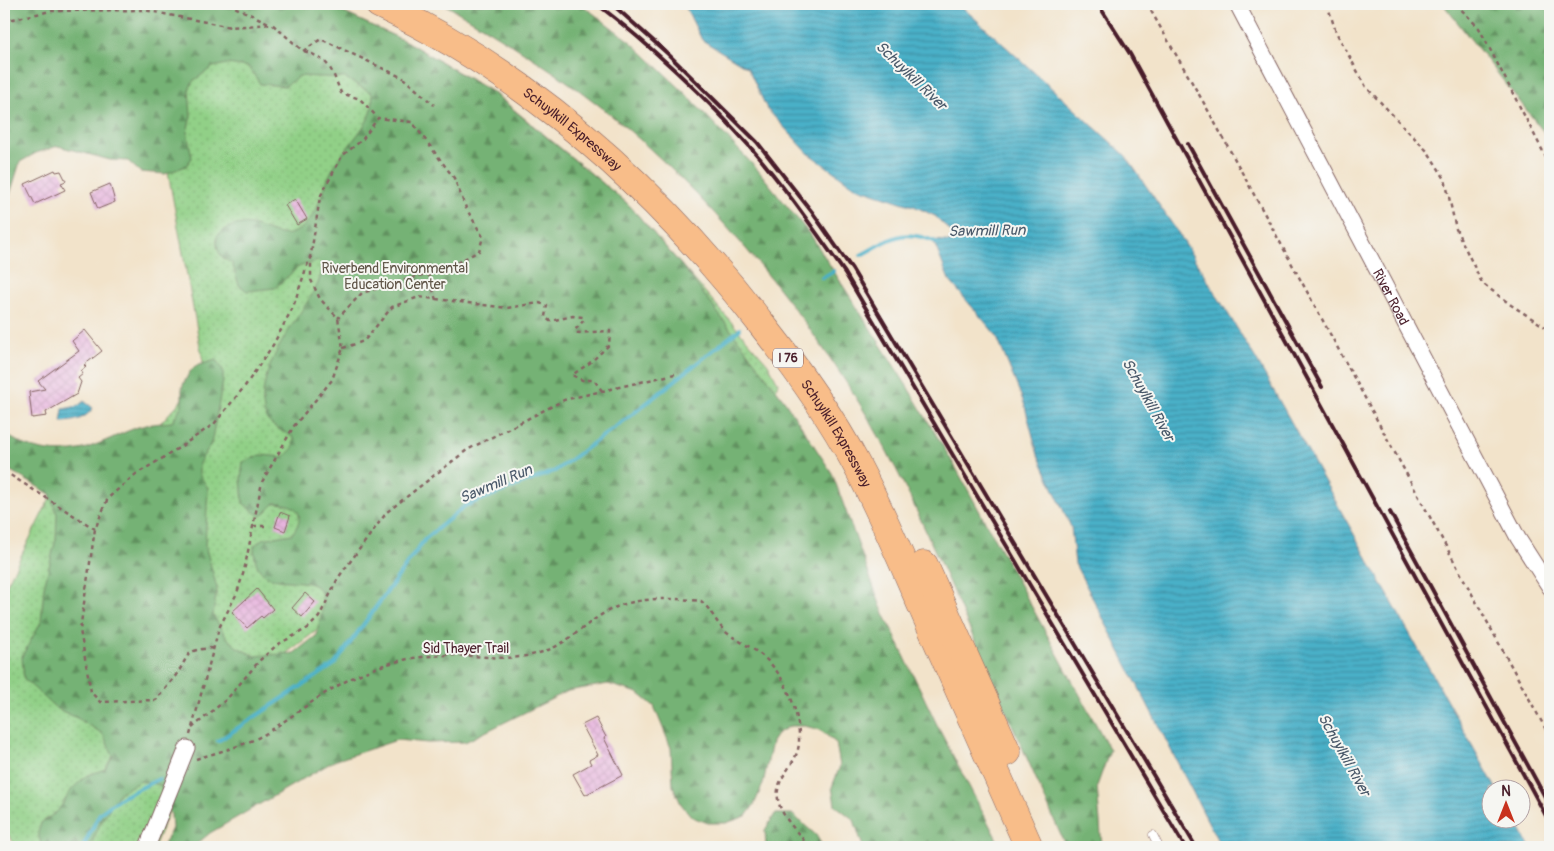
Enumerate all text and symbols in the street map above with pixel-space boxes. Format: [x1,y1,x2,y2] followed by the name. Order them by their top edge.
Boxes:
[871,37,952,116] water label: Schuylkill River
[520,84,625,175] street label: Schuylkill Expressway
[948,221,1027,241] water label: Sawmill Run
[322,260,468,293] park label: Riverbend Environmental Education Center
[1369,266,1413,328] street label: River Road
[773,348,803,368] road number: I 76
[1117,355,1179,446] water label: Schuylkill River
[797,376,875,490] street label: Schuylkill Expressway
[457,460,537,508] water label: Sawmill Run
[423,640,509,657] street label: Sid Thayer Trail
[1313,710,1375,801] water label: Schuylkill River
[1482,778,1532,828] north arrow
[1501,783,1511,800] text: N

